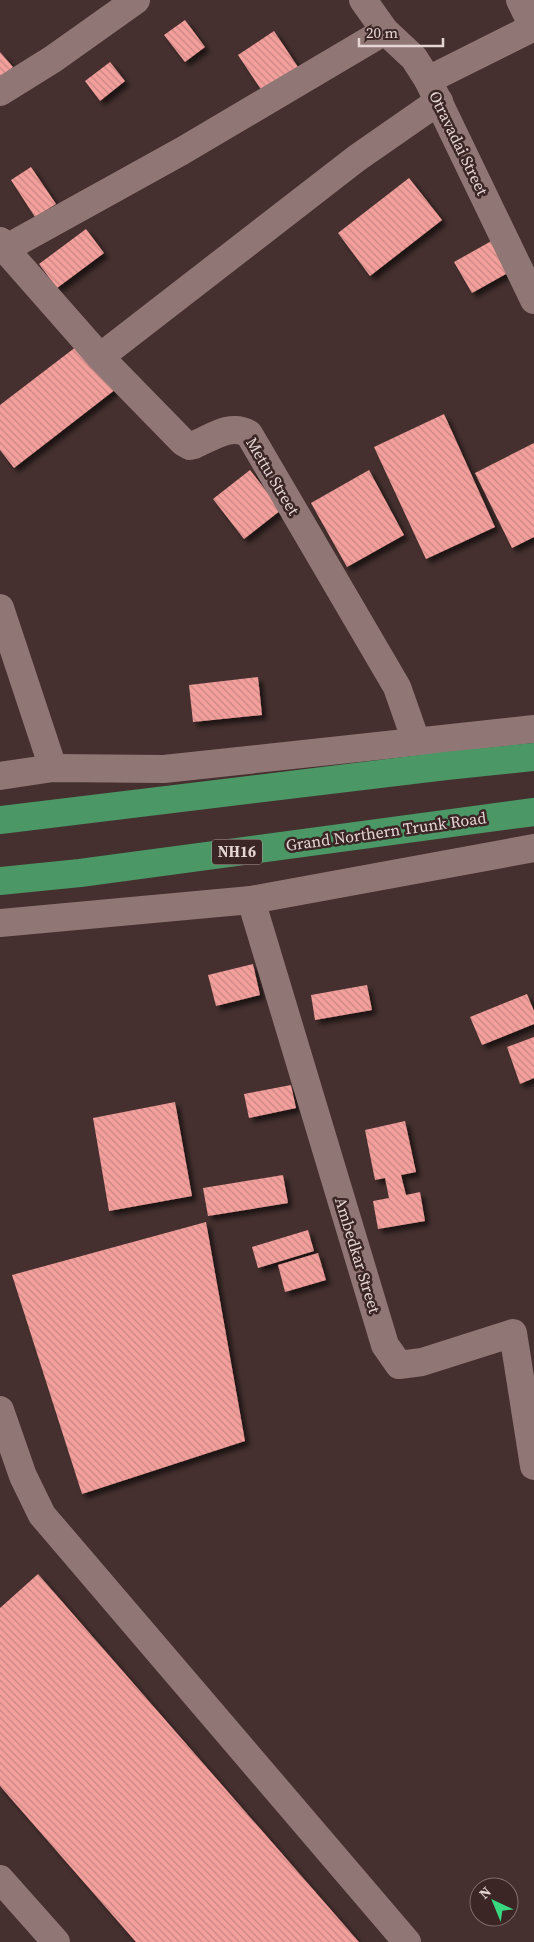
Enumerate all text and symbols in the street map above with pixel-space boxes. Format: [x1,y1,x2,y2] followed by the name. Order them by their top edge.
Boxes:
[359,15,443,47] scale bar
[366,22,398,43] text: 20 m
[424,87,494,200] street label: Otravadai Street
[241,433,305,520] street label: Mettu Street
[284,806,488,856] street label: Grand Northern Trunk Road
[212,840,262,864] road number: NH16
[330,1194,386,1316] street label: Ambedkar Street
[469,1877,519,1927] north arrow
[474,1882,496,1903] text: N

